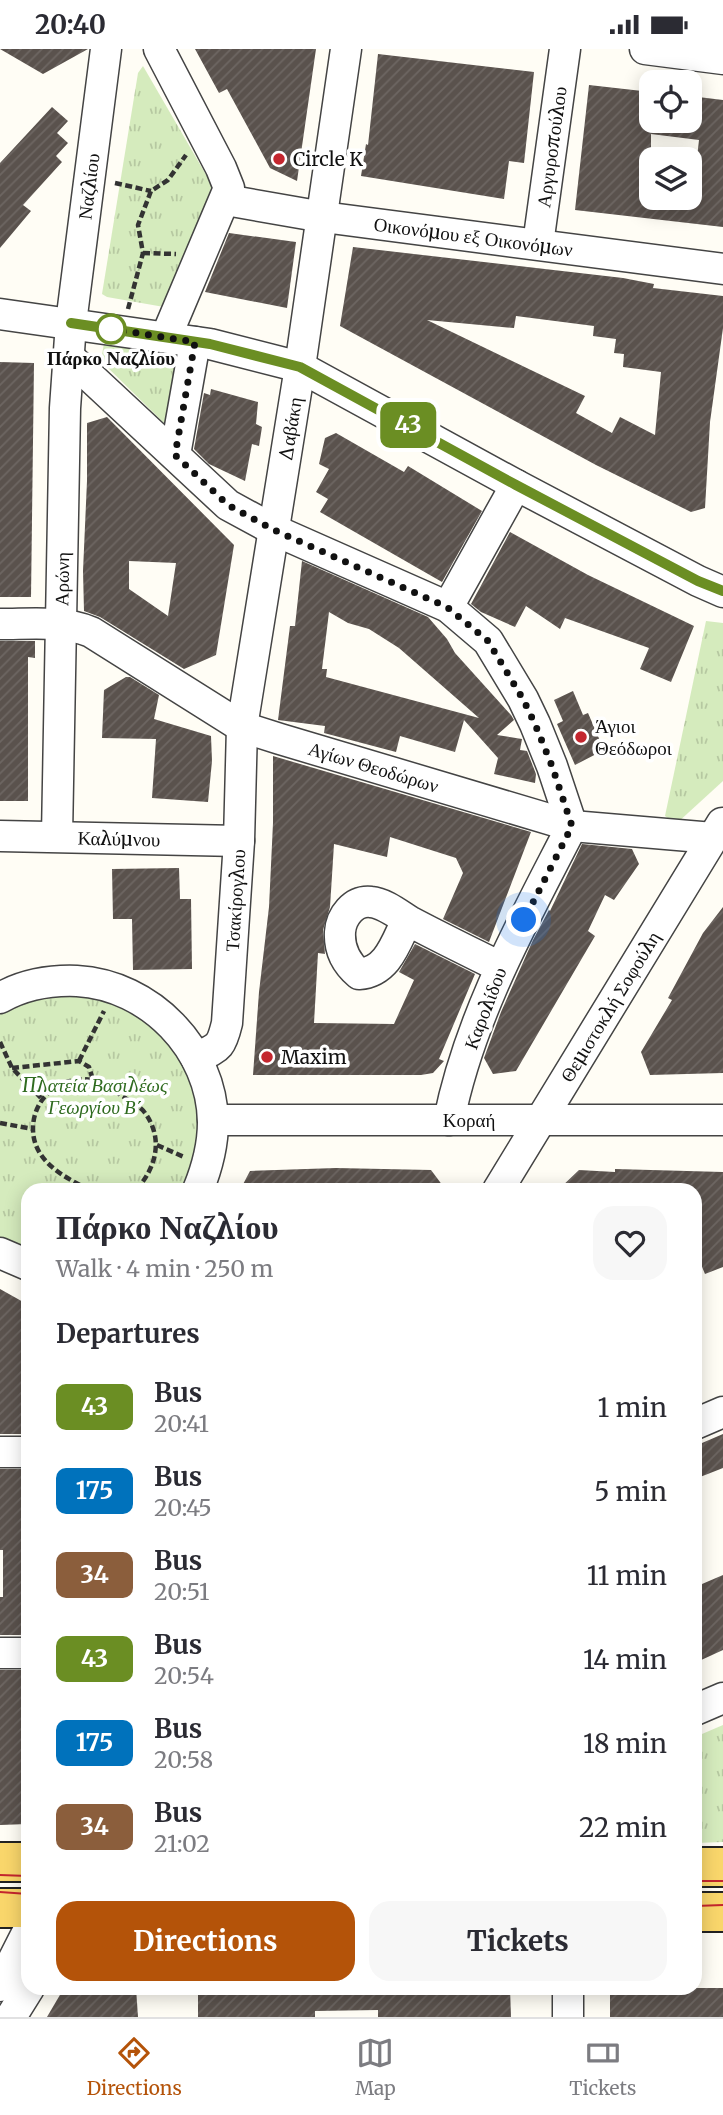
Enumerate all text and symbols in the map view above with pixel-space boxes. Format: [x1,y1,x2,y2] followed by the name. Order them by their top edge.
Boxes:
[35,8,106,41] text: 20:40
[639,70,702,210] map controls
[639,70,702,133] button: locate
[531,85,572,209] street label: Αργυροπούλου
[293,147,363,171] place label: Circle K
[639,147,702,210] button: layers
[271,151,287,167] marker: Circle K
[72,152,105,221] street label: Ναζλίου
[372,212,575,261] street label: Οικονόμου εξ Οικονόμων
[96,314,126,344] marker: Πάρκο Ναζλίου
[47,346,175,370] place label: Πάρκο Ναζλίου
[273,395,307,463] street label: Δαβάκη
[376,402,440,448] line badge: 43
[394,409,422,440] text: 43
[49,552,74,606] street label: Αρώνη
[595,714,673,760] place label: Άγιοι Θεόδωροι
[573,729,589,745] marker: Άγιοι Θεόδωροι
[306,736,442,798] street label: Αγίων Θεοδώρων
[77,826,161,851] street label: Καλύμνου
[220,848,250,952] street label: Τσακίρογλου
[506,902,541,937] your location
[555,927,665,1086] street label: Θεμιστοκλή Σοφούλη
[458,964,512,1052] street label: Καρολίδου
[281,1045,347,1069] place label: Maxim
[259,1049,275,1065] marker: Maxim
[22,1073,168,1119] park label: Πλατεία Βασιλέως Γεωργίου Β΄
[443,1108,495,1132] street label: Κοραή
[593,1206,667,1280] button: heart
[56,1207,279,1248] text: Πάρκο Ναζλίου
[56,1254,273,1283] text: Walk · 4 min · 250 m
[56,1317,200,1350] text: Departures
[154,1376,202,1409] text: Bus
[81,1391,108,1422] text: 43
[598,1391,667,1424] text: 1 min
[154,1409,209,1438] text: 20:41
[154,1460,202,1493] text: Bus
[76,1475,113,1506] text: 175
[594,1475,667,1508] text: 5 min
[154,1493,212,1522] text: 20:45
[154,1544,202,1577] text: Bus
[80,1559,109,1590] text: 34
[587,1559,667,1592] text: 11 min
[154,1577,209,1606] text: 20:51
[154,1628,202,1661] text: Bus
[81,1643,108,1674] text: 43
[583,1643,667,1676] text: 14 min
[154,1661,214,1690] text: 20:54
[154,1712,202,1745] text: Bus
[76,1727,113,1758] text: 175
[583,1727,667,1760] text: 18 min
[154,1745,213,1774] text: 20:58
[154,1796,202,1829] text: Bus
[80,1811,109,1842] text: 34
[579,1811,667,1844] text: 22 min
[154,1829,210,1858] text: 21:02
[56,1901,355,1981] button: Directions
[369,1901,667,1981] button: Tickets
[87,2034,182,2100] tab: Directions
[355,2034,396,2100] tab: Map
[569,2034,636,2100] tab: Tickets

